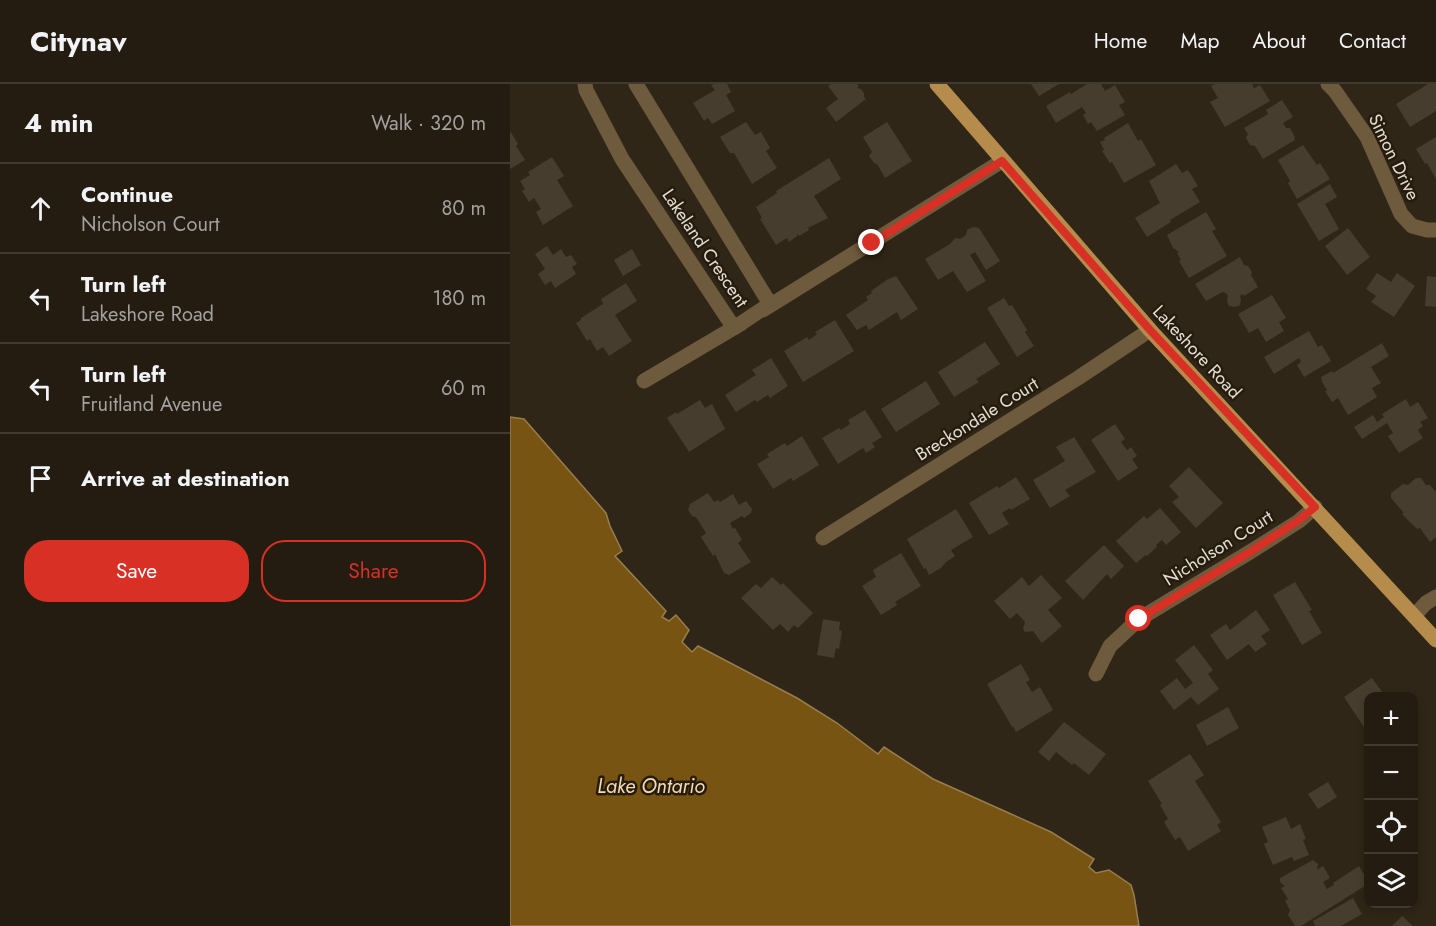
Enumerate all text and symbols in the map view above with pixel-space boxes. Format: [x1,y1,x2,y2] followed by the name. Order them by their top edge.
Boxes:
[30,21,127,62] text: Citynav
[1094,26,1147,56] text: Home
[1180,26,1220,56] text: Map
[1253,26,1306,56] text: About
[1339,26,1406,56] text: Contact
[24,104,93,142] text: 4 min
[371,109,486,138] text: Walk · 320 m
[1362,109,1426,205] street label: Simon Drive
[81,178,173,210] text: Continue
[656,184,755,313] street label: Lakeland Crescent
[24,192,57,225] icon: ahead
[441,194,486,223] text: 80 m
[81,210,220,239] text: Nicholson Court
[858,229,884,255] route end
[81,268,166,300] text: Turn left
[24,282,57,315] icon: left
[432,284,486,313] text: 180 m
[1147,299,1247,405] street label: Lakeshore Road
[81,300,214,329] text: Lakeshore Road
[81,358,166,390] text: Turn left
[910,370,1044,467] street label: Breckondale Court
[24,372,57,405] icon: left
[441,374,486,403] text: 60 m
[81,390,222,419] text: Fruitland Avenue
[24,462,57,495] icon: arrive
[81,462,290,494] text: Arrive at destination
[1158,504,1278,592] street label: Nicholson Court
[24,540,249,602] button: Save
[261,540,486,602] button: Share
[1125,605,1151,631] route start
[1364,692,1418,908] map controls
[1364,692,1418,746] button: +
[1364,746,1418,800] button: −
[597,772,705,801] water label: Lake Ontario
[1364,800,1418,854] button: locate
[1364,854,1418,908] button: layers

